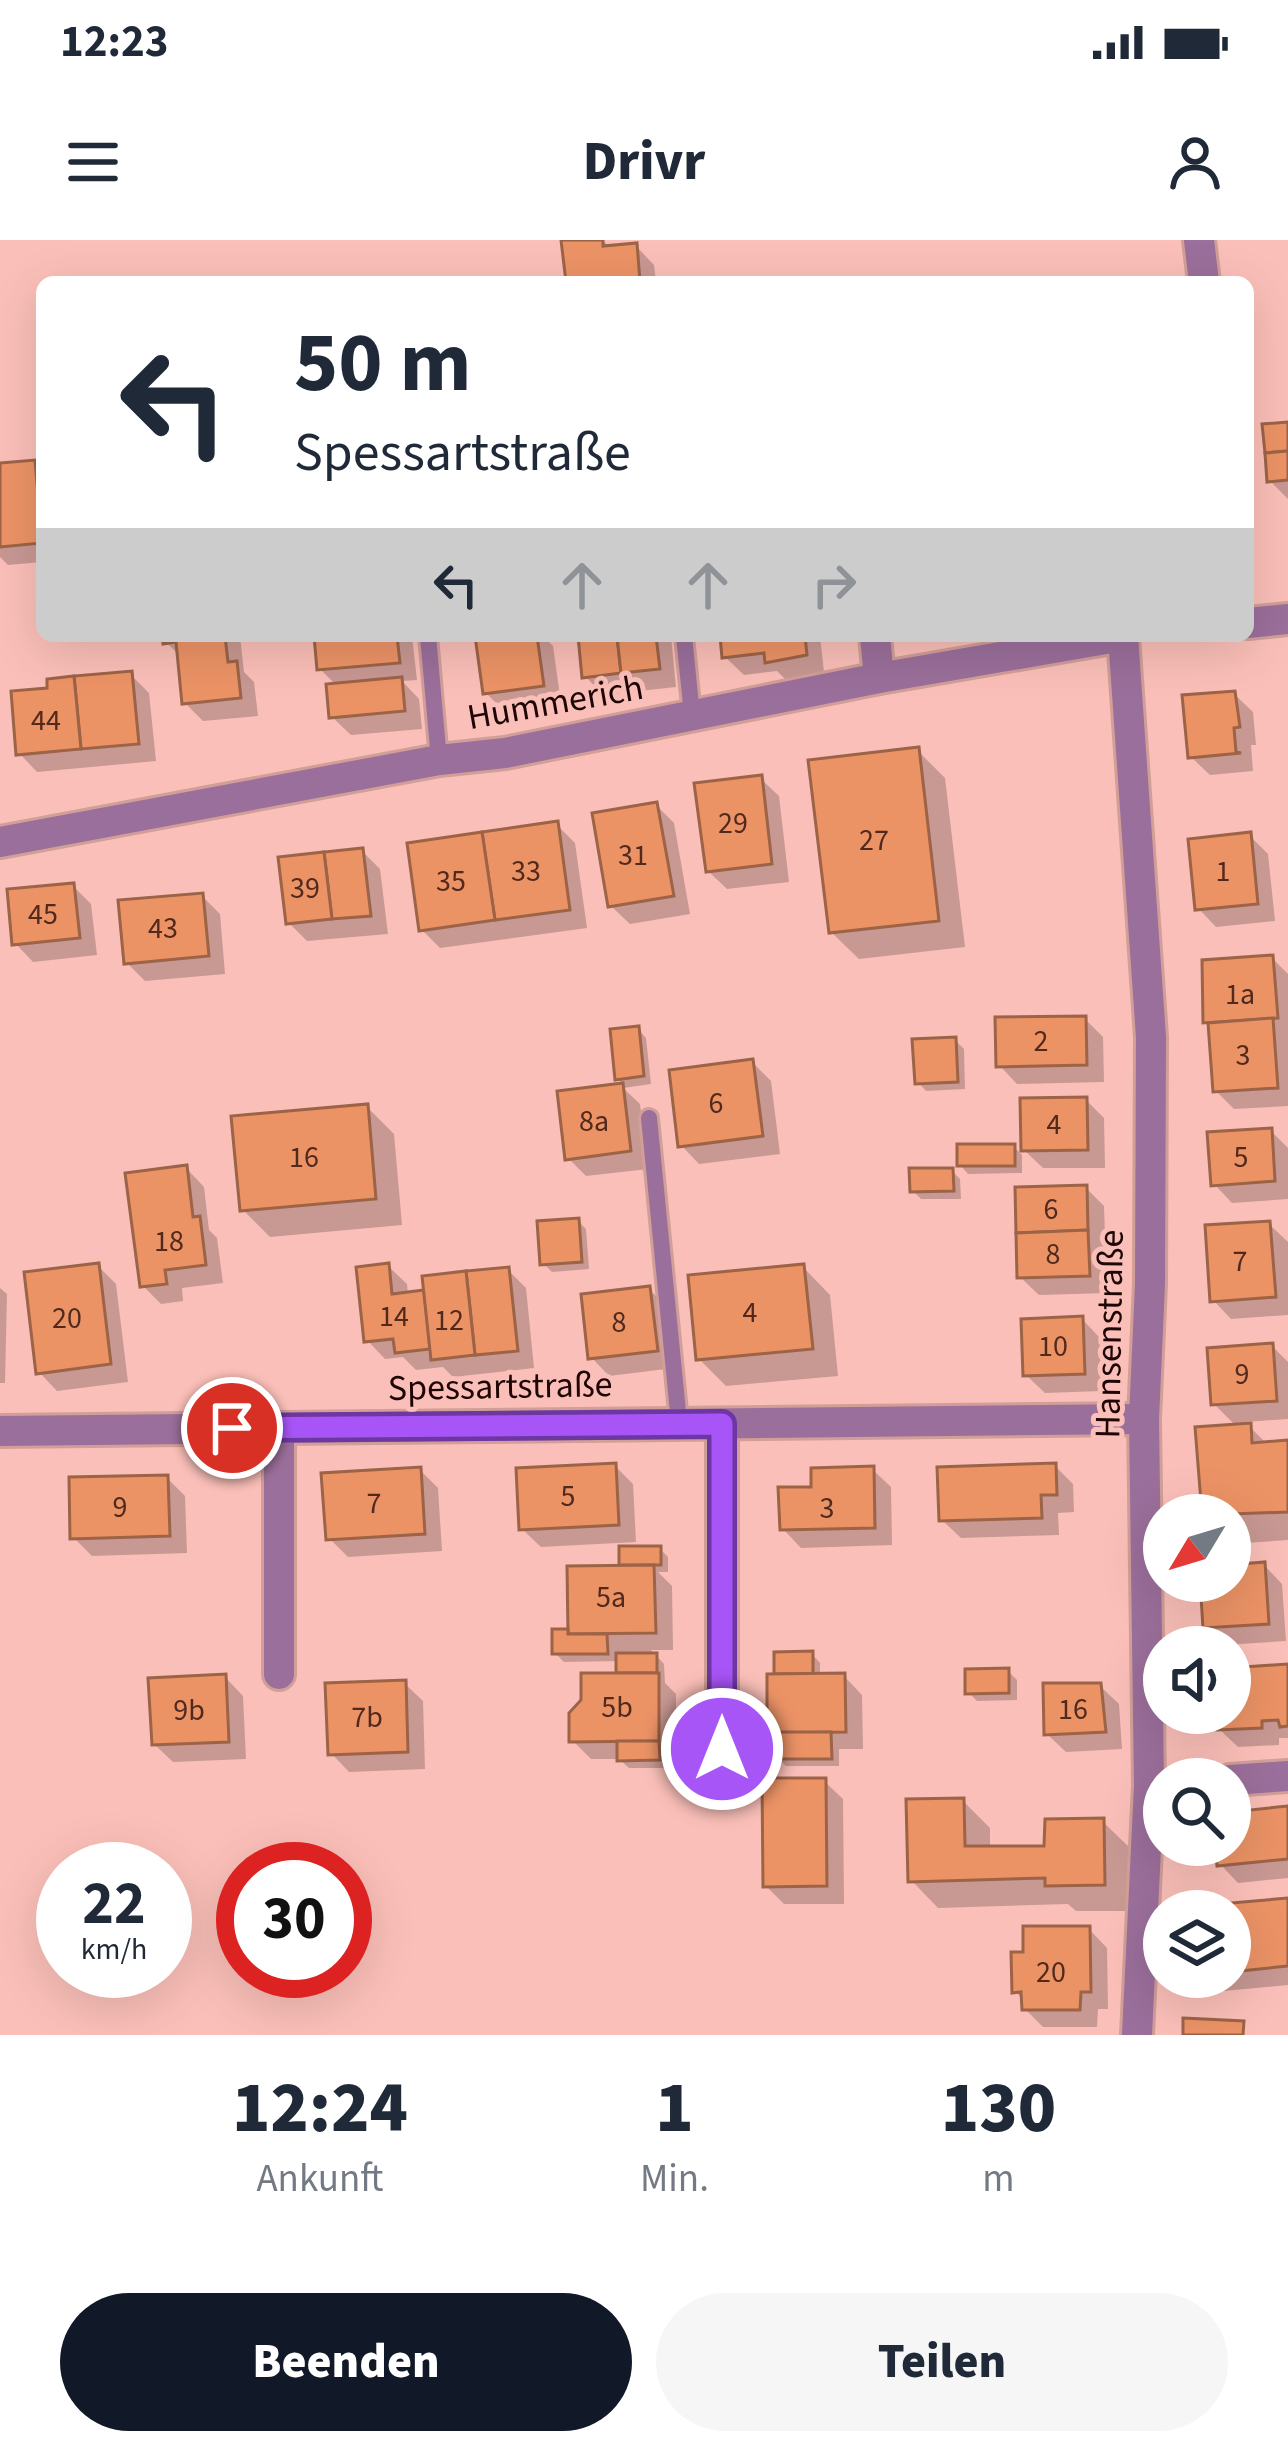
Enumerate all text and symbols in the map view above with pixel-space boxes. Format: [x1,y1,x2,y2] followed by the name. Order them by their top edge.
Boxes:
[60,10,169,74] text: 12:23
[583,124,705,201] text: Drivr
[60,129,126,195] icon: menu
[1162,129,1228,195] icon: person
[294,304,472,424] text: 50 m
[96,324,252,480] icon: left
[294,415,631,492] text: Spessartstraße
[423,552,489,618] icon: left
[549,552,615,618] icon: ahead
[675,552,741,618] icon: ahead
[801,552,867,618] icon: right
[463,662,647,743] street label: Hummerich
[31,699,61,742] house number: 44
[718,802,748,845] house number: 29
[859,819,889,862] house number: 27
[618,834,648,877] house number: 31
[511,850,541,893] house number: 33
[1216,850,1230,893] house number: 1
[436,860,466,903] house number: 35
[290,867,320,910] house number: 39
[28,893,58,936] house number: 45
[148,907,178,950] house number: 43
[1225,973,1255,1016] house number: 1a
[1034,1020,1048,1063] house number: 2
[1236,1034,1250,1077] house number: 3
[709,1082,723,1125] house number: 6
[579,1100,609,1143] house number: 8a
[1047,1103,1062,1146] house number: 4
[289,1136,319,1179] house number: 16
[1234,1136,1248,1179] house number: 5
[1044,1188,1058,1231] house number: 6
[154,1220,184,1263] house number: 18
[1082,1229,1137,1439] street label: Hansenstraße
[1046,1233,1060,1276] house number: 8
[1233,1240,1247,1283] house number: 7
[743,1291,758,1334] house number: 4
[379,1295,409,1338] house number: 14
[52,1297,82,1340] house number: 20
[434,1299,464,1342] house number: 12
[612,1301,626,1344] house number: 8
[1038,1325,1068,1368] house number: 10
[1235,1353,1249,1396] house number: 9
[387,1359,613,1414] street label: Spessartstraße
[181,1377,283,1479] pin
[199,1395,265,1461] icon: arrive
[561,1475,575,1518] house number: 5
[367,1482,381,1525] house number: 7
[113,1486,127,1529] house number: 9
[820,1487,834,1530] house number: 3
[1143,1494,1251,1602] north arrow
[1143,1494,1251,1998] map controls
[596,1576,626,1619] house number: 5a
[1143,1626,1251,1734] button: sound
[601,1686,633,1729] house number: 5b
[659,1686,785,1812] position arrow
[1058,1688,1088,1731] house number: 16
[173,1689,205,1732] house number: 9b
[351,1696,383,1739] house number: 7b
[1143,1758,1251,1866] button: search
[216,1842,372,1998] speed limit sign: 30
[82,1862,146,1947] text: 22
[1143,1890,1251,1998] button: layers
[81,1928,147,1971] text: km/h
[1036,1951,1066,1994] house number: 20
[232,2057,408,2160] text: 12:24
[655,2057,694,2160] text: 1
[941,2057,1056,2160] text: 130
[256,2151,383,2207] text: Ankunft
[640,2151,709,2207] text: Min.
[982,2151,1015,2207] text: m
[60,2293,632,2431] button: Beenden
[656,2293,1228,2431] button: Teilen

